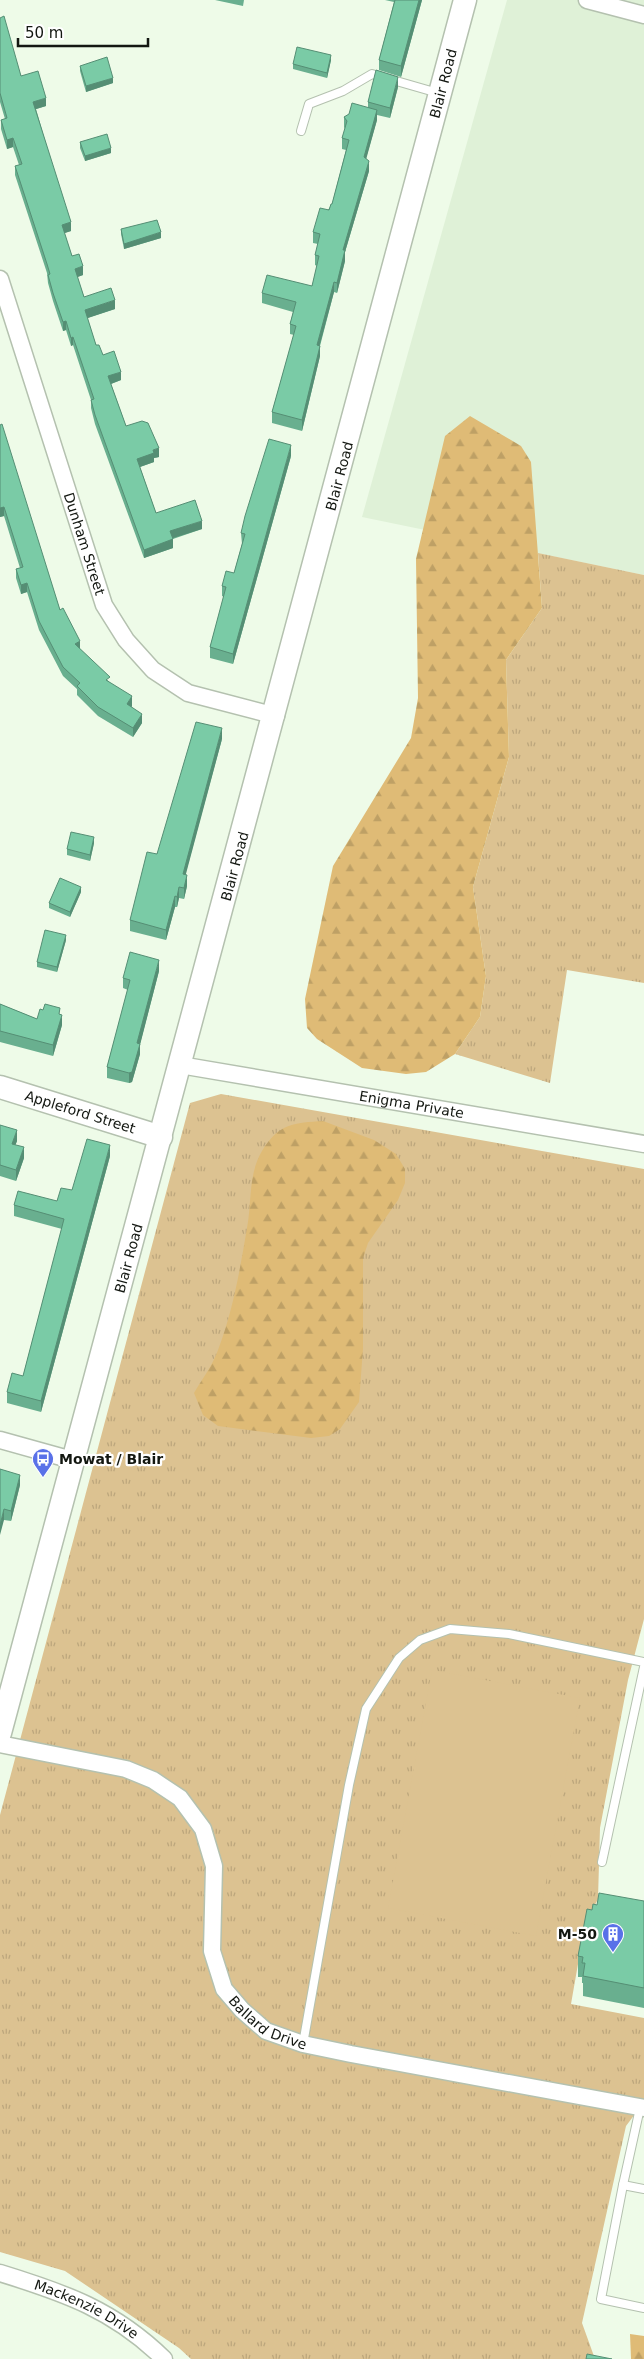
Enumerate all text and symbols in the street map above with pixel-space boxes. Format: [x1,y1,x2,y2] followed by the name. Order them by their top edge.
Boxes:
[18,15,148,47] scale bar
[25,24,63,42] text: 50 m
[426,47,460,120] street label: Blair Road
[322,439,356,513] street label: Blair Road
[61,491,108,598] street label: Dunham Street
[218,830,252,903] street label: Blair Road
[23,1087,138,1137] street label: Appleford Street
[358,1088,465,1121] street label: Enigma Private
[112,1222,146,1295] street label: Blair Road
[31,1447,55,1478] bus stop icon: Mowat / Blair
[59,1451,163,1467] place label: Mowat / Blair
[601,1922,625,1953] building icon: M-50
[558,1926,597,1942] place label: M-50
[225,1992,309,2053] street label: Ballard Drive
[32,2277,142,2342] street label: Mackenzie Drive

